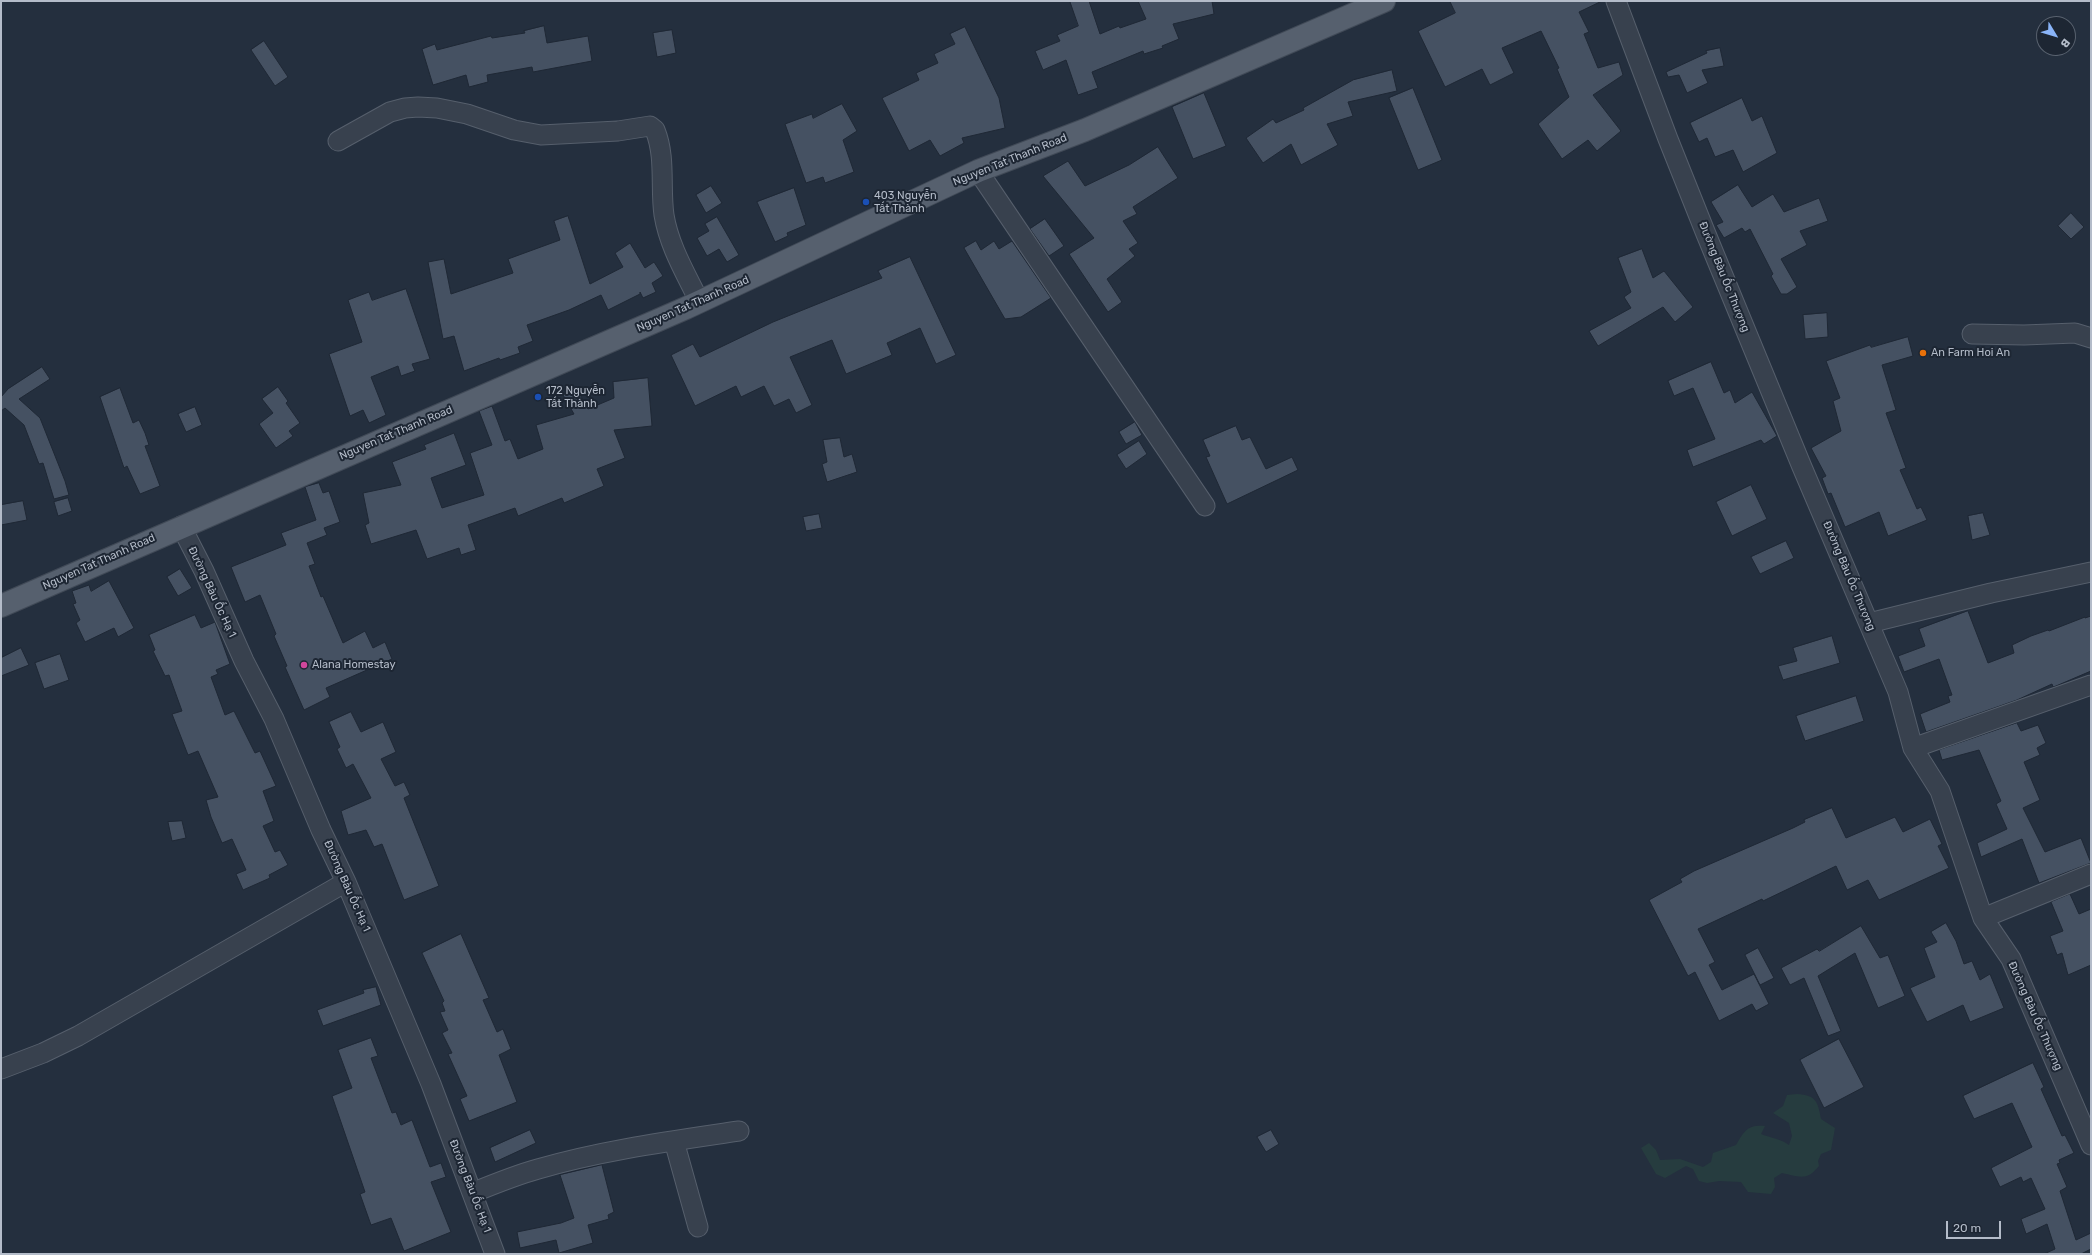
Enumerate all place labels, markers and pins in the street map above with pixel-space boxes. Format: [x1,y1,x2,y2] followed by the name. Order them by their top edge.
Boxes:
[874,189,937,215] place label: 403 Nguyễn Tất Thành
[861,197,871,207] marker: 403 Nguyễn Tất Thành
[1931,346,2010,360] place label: An Farm Hoi An
[1918,348,1928,358] marker: An Farm Hoi An
[546,384,605,410] place label: 172 Nguyễn Tất Thành
[533,392,543,402] marker: 172 Nguyễn Tất Thành
[312,658,396,672] place label: Alana Homestay
[299,660,309,670] marker: Alana Homestay

